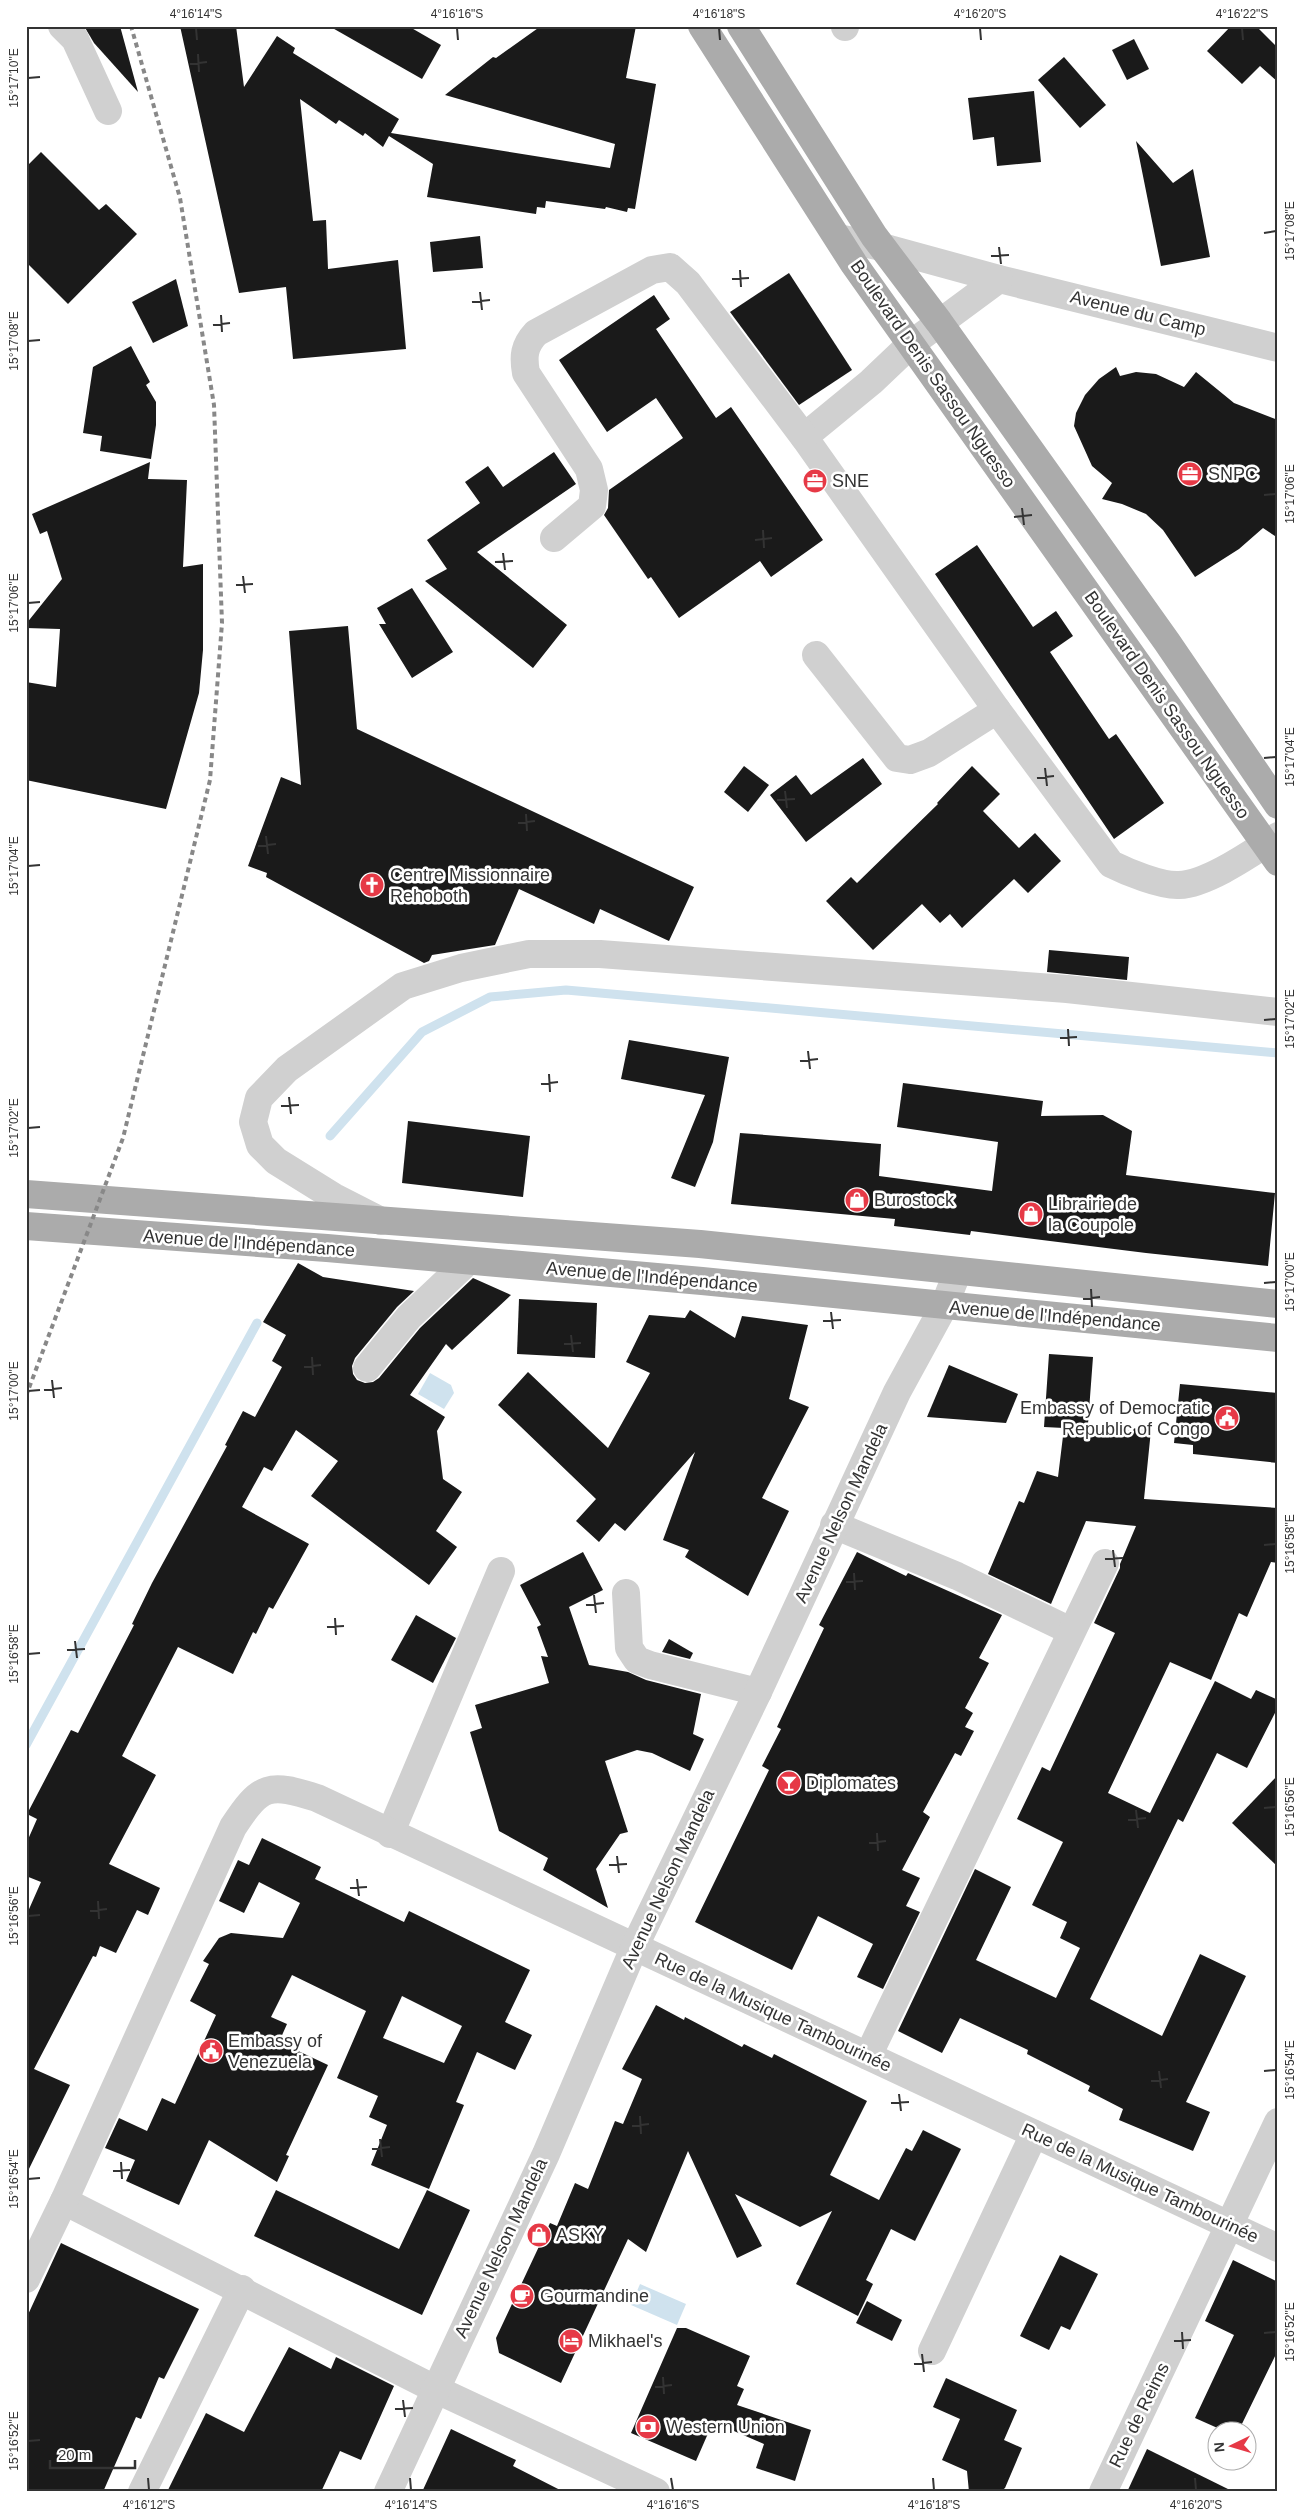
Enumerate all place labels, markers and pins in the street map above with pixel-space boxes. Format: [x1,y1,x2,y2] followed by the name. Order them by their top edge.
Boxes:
[1177,461,1203,487] office icon: SNPC
[1208,464,1258,484] place label: SNPC
[802,468,828,494] office icon: SNE
[832,471,869,491] place label: SNE
[390,865,550,906] place label: Centre Missionnaire Rehoboth
[359,872,385,898] church icon: Centre Missionnaire Rehoboth
[844,1187,870,1213] shop icon: Burostock
[874,1190,955,1210] place label: Burostock
[1048,1194,1137,1235] place label: Librairie de la Coupole
[1018,1201,1044,1227] shop icon: Librairie de la Coupole
[1020,1398,1210,1439] place label: Embassy of Democratic Republic of Congo
[1214,1405,1240,1431] public building icon: Embassy of Democratic Republic of Congo
[776,1770,802,1796] bar icon: Diplomates
[806,1773,896,1793] place label: Diplomates
[228,2031,323,2072] place label: Embassy of Venezuela
[198,2038,224,2064] public building icon: Embassy of Venezuela
[526,2222,552,2248] shop icon: ASKY
[556,2225,604,2245] place label: ASKY
[509,2283,535,2309] cafe icon: Gourmandine
[540,2286,649,2306] place label: Gourmandine
[558,2328,584,2354] hotel icon: Mikhael's
[588,2331,662,2351] place label: Mikhael's
[635,2414,661,2440] bank icon: Western Union
[666,2417,785,2437] place label: Western Union

